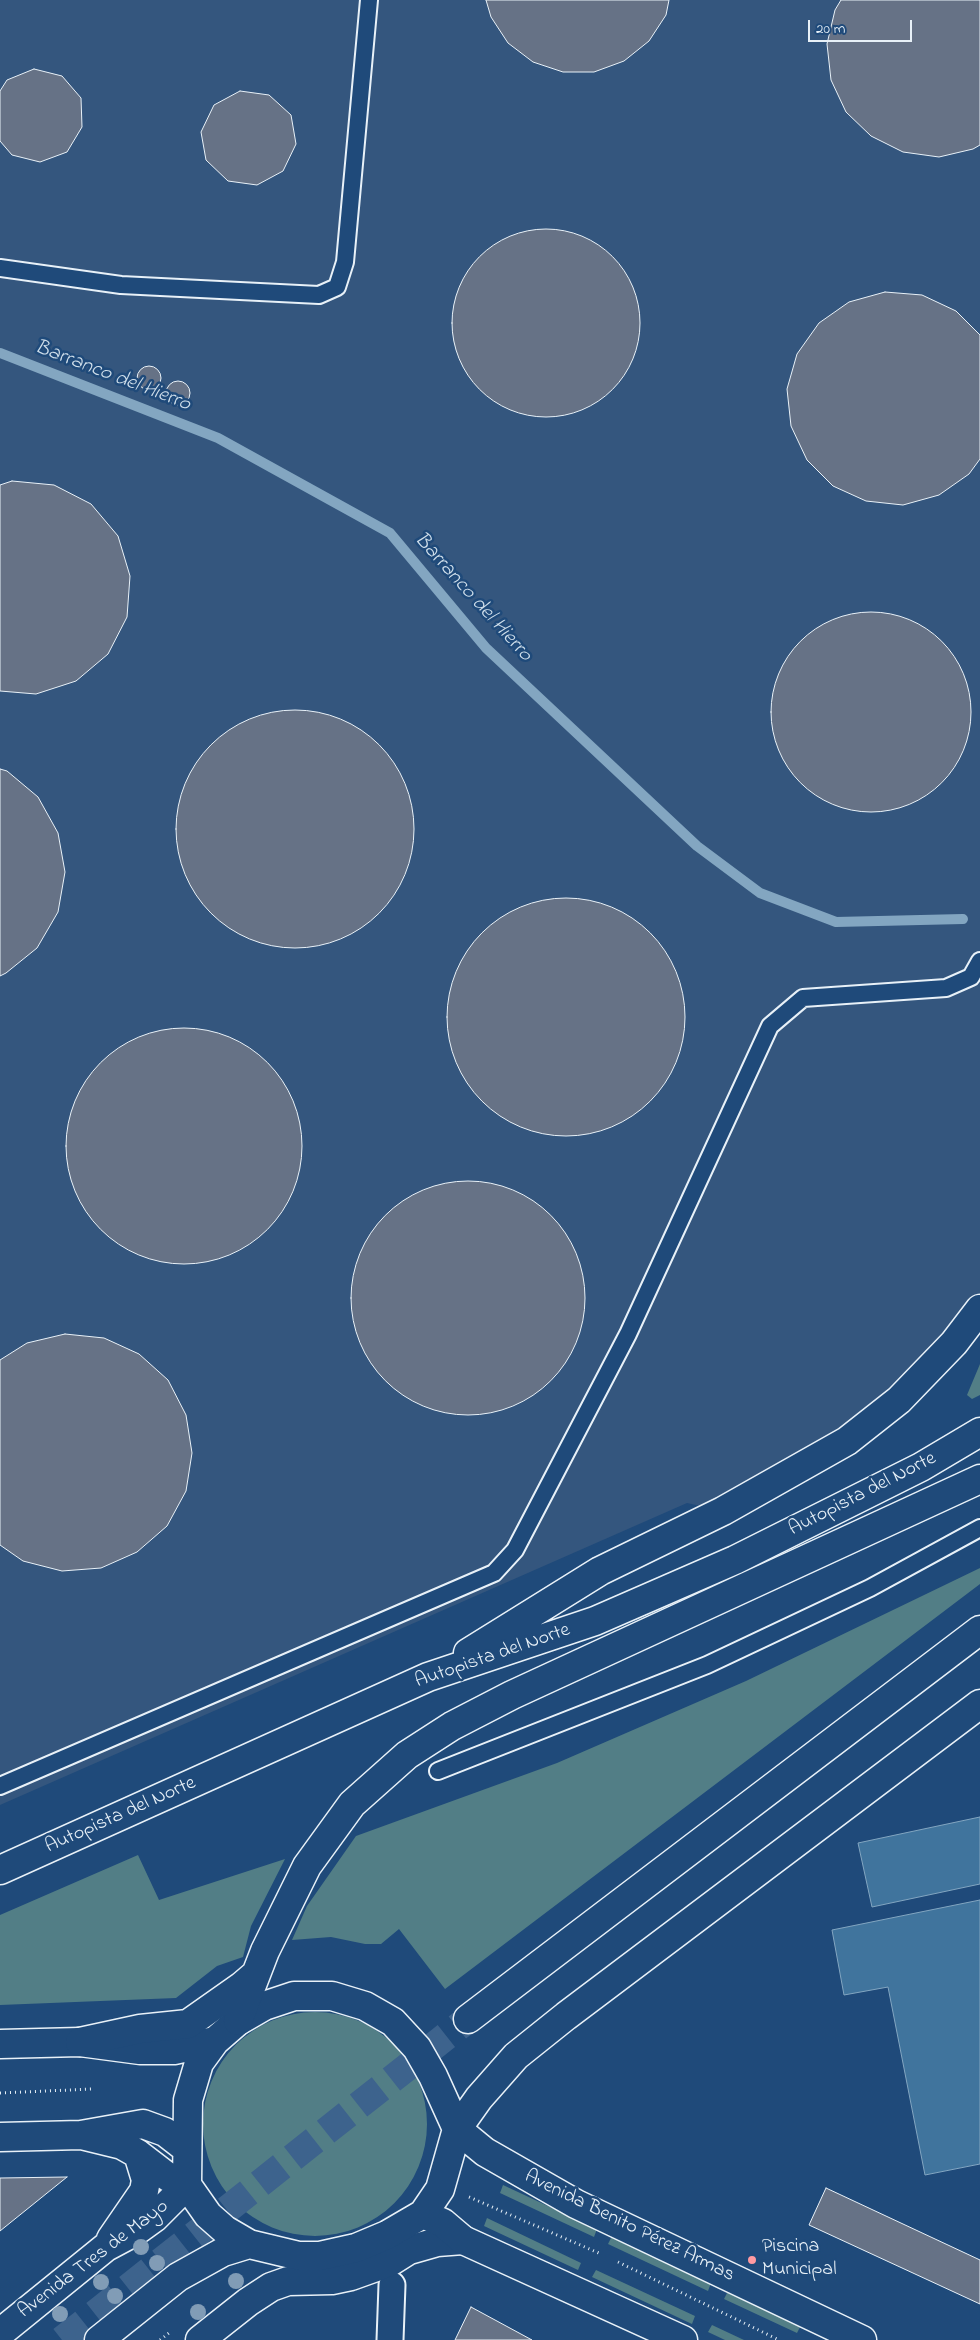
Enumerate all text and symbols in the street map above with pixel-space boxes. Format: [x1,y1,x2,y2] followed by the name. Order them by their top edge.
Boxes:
[810,10,914,42] scale bar
[816,18,845,40] text: 20 m
[30,336,194,418] water label: Barranco del Hierro
[407,528,537,668] water label: Barranco del Hierro
[785,1447,941,1543] street label: Autopista del Norte
[412,1619,574,1695] street label: Autopista del Norte
[42,1772,200,1860] street label: Autopista del Norte
[520,2166,738,2288] street label: Avenida Benito Pérez Armas
[14,2196,174,2324] street label: Avenida Tres de Mayo
[762,2236,836,2283] place label: Piscina Municipal
[746,2254,758,2266] marker: Piscina Municipal

